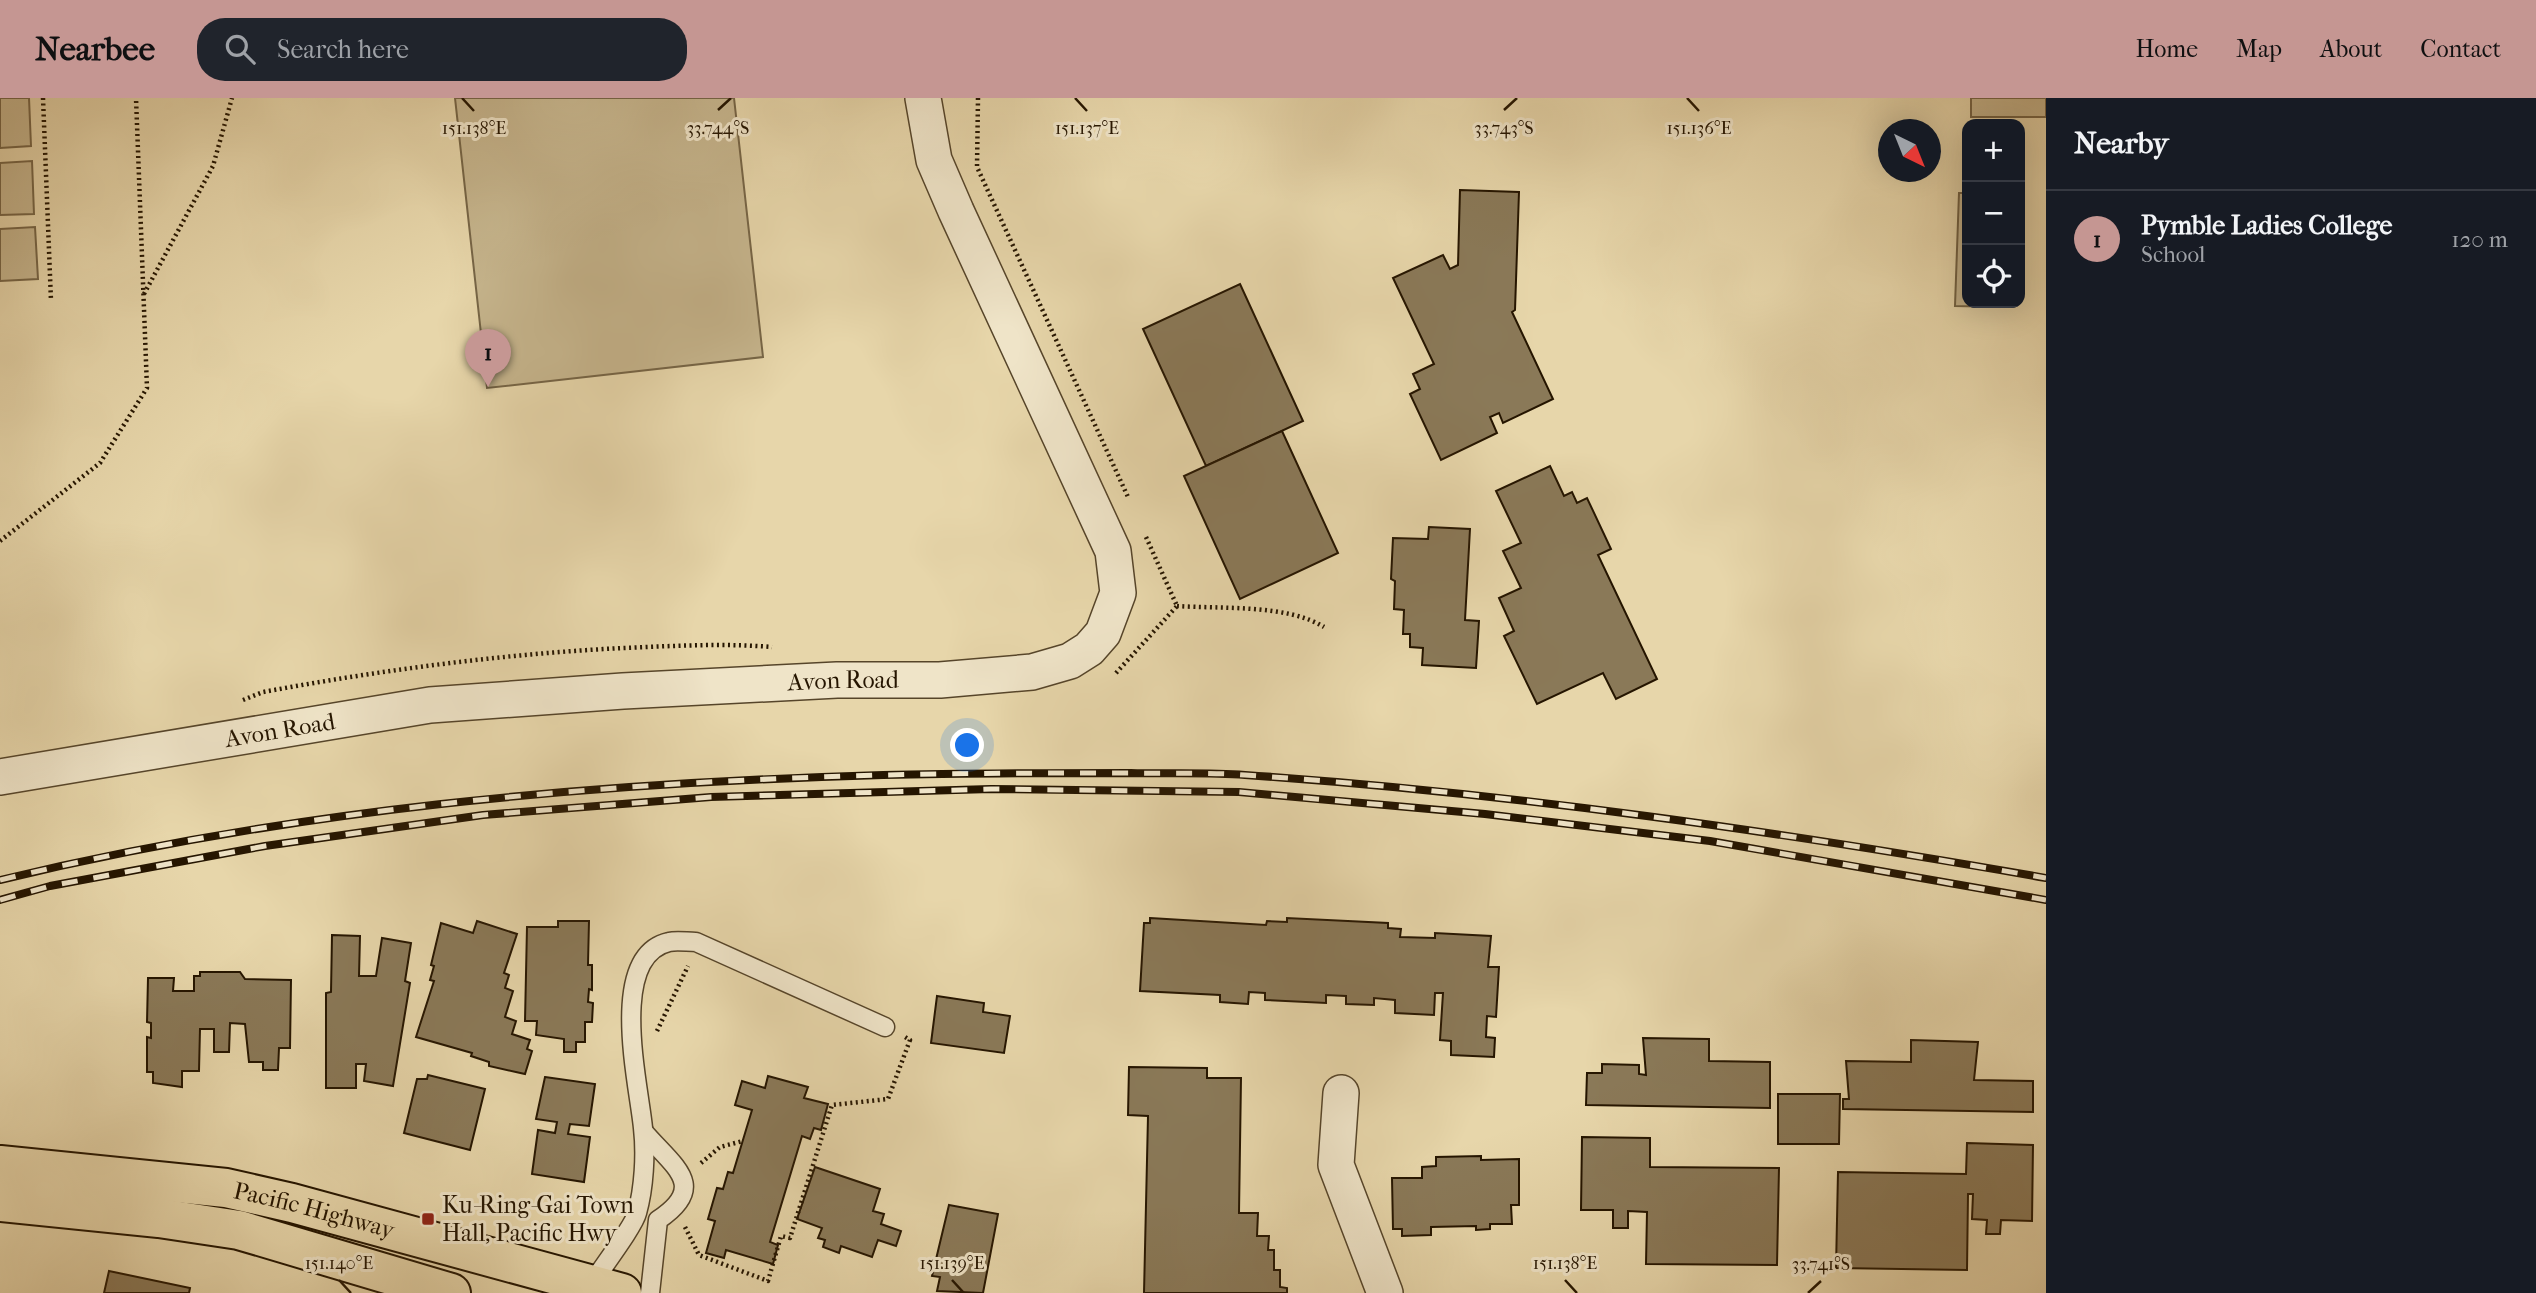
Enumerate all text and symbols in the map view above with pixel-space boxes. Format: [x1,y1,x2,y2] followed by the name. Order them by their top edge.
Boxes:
[197,18,687,81] search box
[35,30,155,69] text: Nearbee
[221,30,259,68] icon: search
[277,34,409,65] text: Search here
[2136,35,2198,63] text: Home
[2236,35,2282,63] text: Map
[2320,35,2382,63] text: About
[2420,35,2501,63] text: Contact
[442,118,506,139] text: 151.138°E
[687,118,749,139] text: 33.744°S
[1055,118,1119,139] text: 151.137°E
[1474,118,1534,139] text: 33.743°S
[1666,118,1732,139] text: 151.136°E
[1878,119,1941,182] north arrow
[1962,119,2025,308] map controls
[1962,119,2025,182] button: +
[2074,126,2169,161] text: Nearby
[1962,182,2025,245] button: −
[2141,210,2392,241] text: Pymble Ladies College
[2093,226,2101,253] text: 1
[2451,226,2508,253] text: 120 m
[2141,241,2205,268] text: School
[1962,245,2025,308] button: locate
[465,329,511,387] pin: 1
[786,666,900,697] street label: Avon Road
[222,707,338,753] street label: Avon Road
[950,728,984,762] your location
[231,1176,399,1245] street label: Pacific Highway
[442,1191,634,1247] place label: Ku-Ring-Gai Town Hall, Pacific Hwy
[420,1211,436,1227] marker: Ku-Ring-Gai Town Hall, Pacific Hwy
[305,1253,373,1274] text: 151.140°E
[920,1253,984,1274] text: 151.139°E
[1533,1253,1597,1274] text: 151.138°E
[1792,1254,1850,1275] text: 33.741°S

